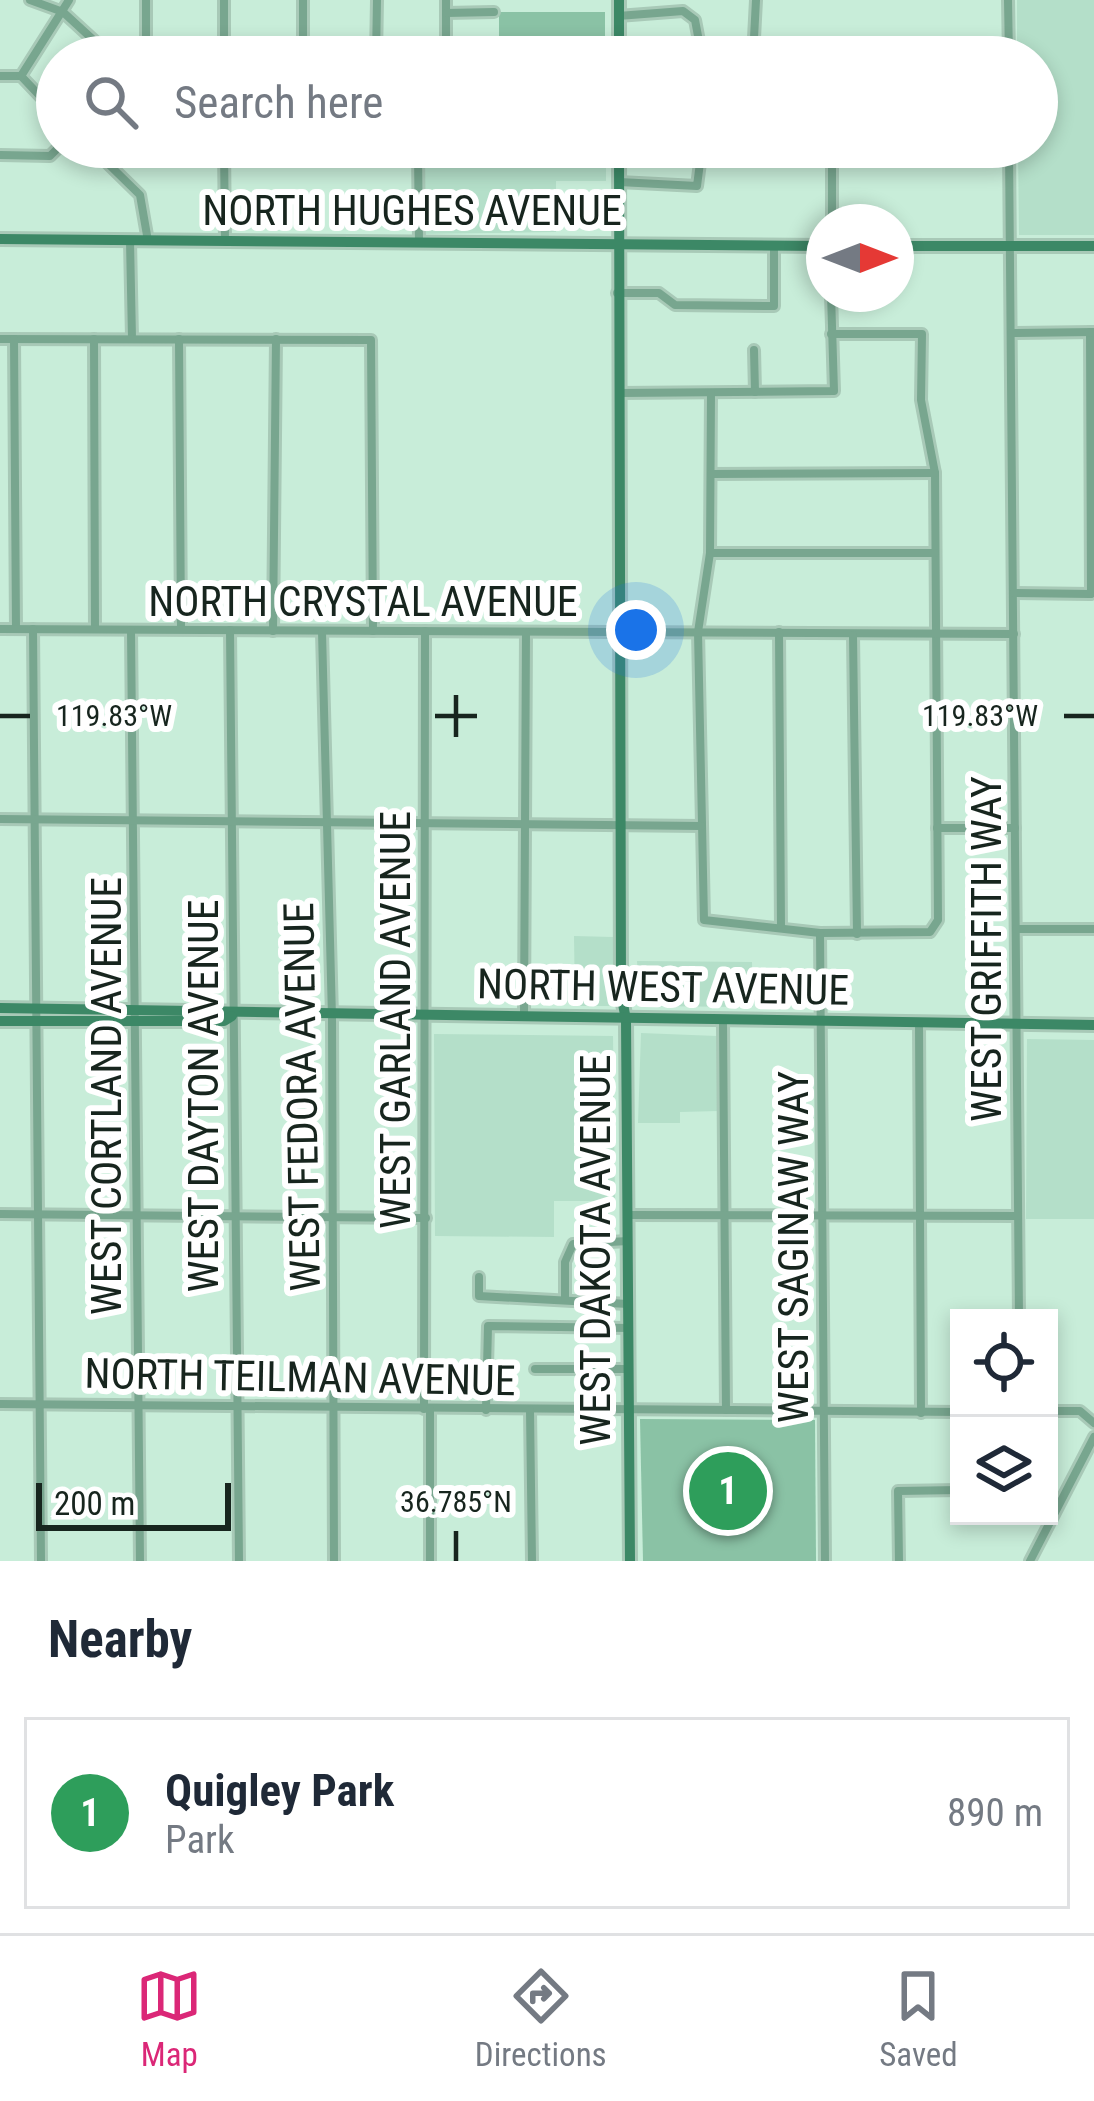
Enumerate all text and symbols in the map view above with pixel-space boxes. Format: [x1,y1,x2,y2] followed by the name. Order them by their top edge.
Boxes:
[36,36,1058,168] search box
[78,69,144,135] icon: search
[174,76,383,129] text: Search here
[202,186,622,235] street label: NORTH HUGHES AVENUE
[806,204,914,312] north arrow
[148,577,578,626] street label: NORTH CRYSTAL AVENUE
[606,600,666,660] your location
[56,698,172,733] text: 119.83°W
[922,698,1038,733] text: 119.83°W
[962,776,1011,1122] street label: WEST GRIFFITH WAY
[371,811,420,1229] street label: WEST GARLAND AVENUE
[82,877,131,1315] street label: WEST CORTLAND AVENUE
[179,899,228,1293] street label: WEST DAYTON AVENUE
[274,902,330,1292] street label: WEST FEDORA AVENUE
[477,959,849,1015] street label: NORTH WEST AVENUE
[571,1054,620,1446] street label: WEST DAKOTA AVENUE
[769,1071,818,1423] street label: WEST SAGINAW WAY
[950,1309,1058,1525] map controls
[950,1309,1058,1417] button: locate
[84,1349,516,1405] street label: NORTH TEILMAN AVENUE
[950,1417,1058,1525] button: layers
[689,1446,767,1536] pin: 1
[36,1477,231,1530] scale bar
[54,1484,135,1523] text: 200 m
[400,1484,512,1519] text: 36.785°N
[48,1610,192,1669] text: Nearby
[165,1764,394,1817] text: Quigley Park
[80,1790,100,1836] text: 1
[947,1790,1043,1836] text: 890 m
[165,1817,235,1863] text: Park
[136,1963,202,2074] tab: Map
[475,1963,607,2074] tab: Directions
[879,1963,958,2074] tab: Saved

